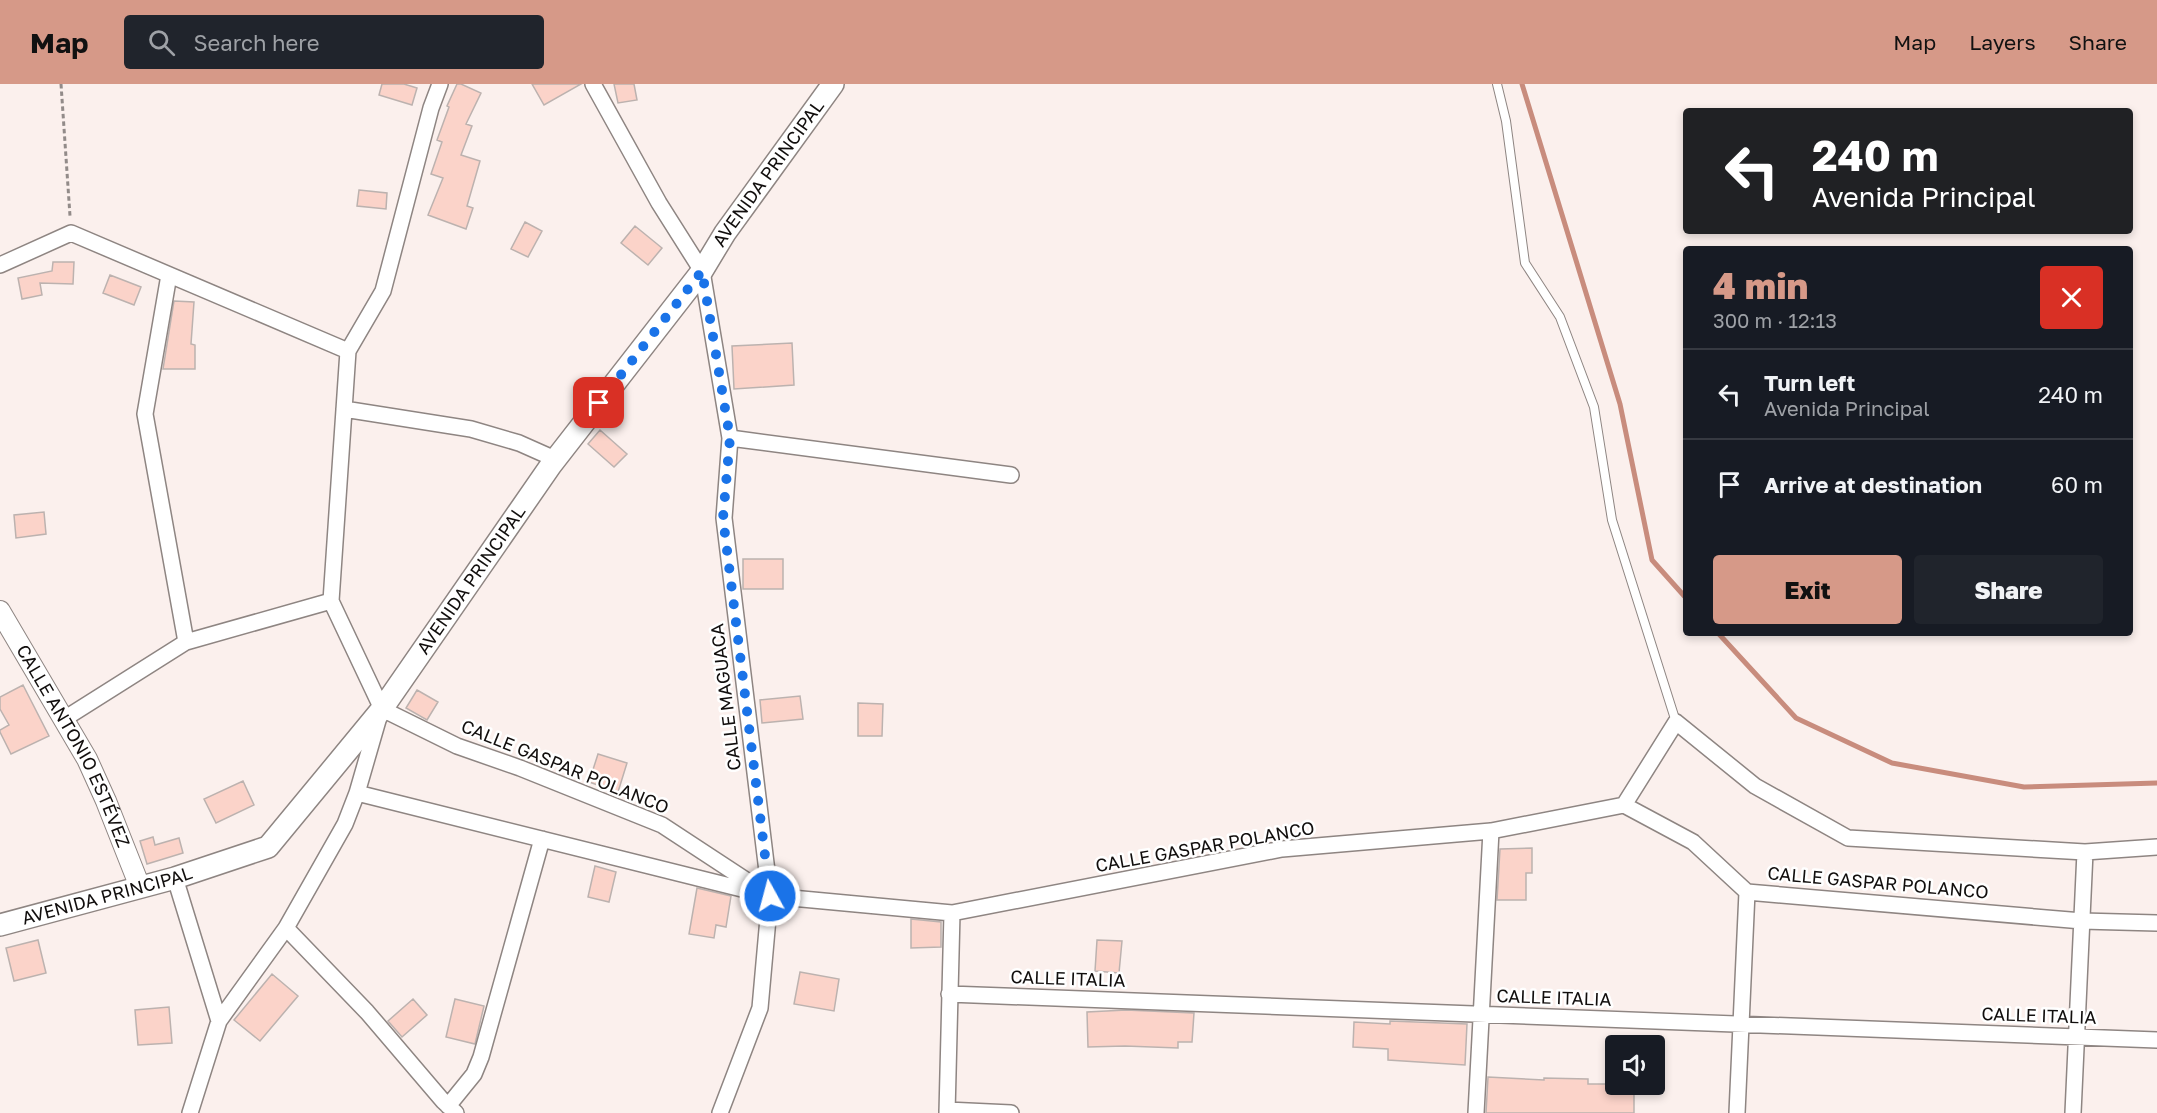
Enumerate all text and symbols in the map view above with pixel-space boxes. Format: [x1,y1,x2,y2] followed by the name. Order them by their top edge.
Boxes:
[124,15,544,69] search box
[30,26,88,59] text: Map
[145,26,178,59] icon: search
[193,29,319,56] text: Search here
[1893,29,1936,55] text: Map
[1969,29,2036,55] text: Layers
[2069,29,2127,55] text: Share
[707,95,828,250] street label: AVENIDA PRINCIPAL
[1812,130,1938,180] text: 240 m
[1713,132,1791,210] icon: left
[1812,181,2036,213] text: Avenida Principal
[1713,264,1808,307] text: 4 min
[2040,266,2103,329] button: close
[1713,308,1837,332] text: 300 m · 12:13
[1764,369,1855,396] text: Turn left
[573,377,624,428] pin
[1713,378,1746,411] icon: left
[2038,381,2103,408] text: 240 m
[582,386,615,419] icon: arrive
[1764,396,1930,420] text: Avenida Principal
[1713,468,1746,501] icon: arrive
[1764,471,1982,498] text: Arrive at destination
[2051,471,2103,498] text: 60 m
[411,501,529,658] street label: AVENIDA PRINCIPAL
[1713,555,1902,624] button: Exit
[1914,555,2103,624] button: Share
[705,622,745,772] street label: CALLE MAGUACA
[12,640,135,850] street label: CALLE ANTONIO ESTÉVEZ
[458,714,672,818] street label: CALLE GASPAR POLANCO
[1094,816,1316,876] street label: CALLE GASPAR POLANCO
[19,861,195,929] street label: AVENIDA PRINCIPAL
[1767,861,1990,903] street label: CALLE GASPAR POLANCO
[738,864,802,928] position arrow
[1010,965,1126,991] street label: CALLE ITALIA
[1496,984,1612,1010] street label: CALLE ITALIA
[1981,1002,2097,1028] street label: CALLE ITALIA
[1605,1035,1665,1095] map controls
[1605,1035,1665,1095] button: sound

